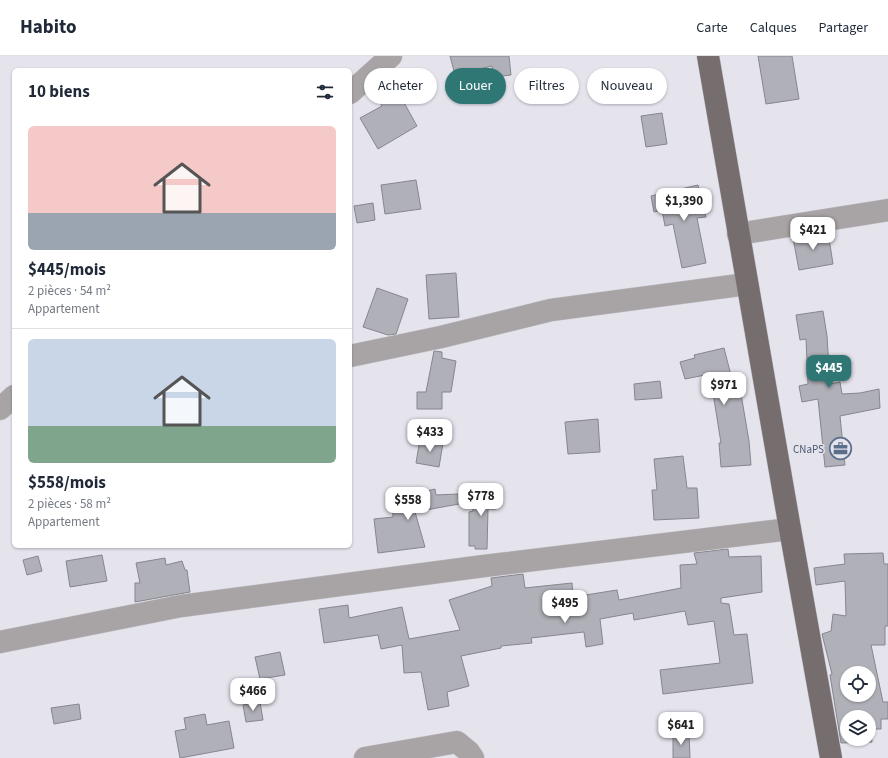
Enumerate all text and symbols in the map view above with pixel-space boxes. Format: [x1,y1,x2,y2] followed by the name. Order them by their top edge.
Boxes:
[20,14,76,41] text: Habito
[696,18,728,38] text: Carte
[750,18,797,38] text: Calques
[819,18,868,38] text: Partager
[364,68,437,104] chip: Acheter
[445,68,506,104] chip: Louer
[514,68,579,104] chip: Filtres
[587,68,667,104] chip: Nouveau
[28,80,90,104] text: 10 biens
[314,81,336,103] icon: filters
[146,152,218,224] icon: home
[651,188,717,222] pin: $1,390
[665,192,703,210] text: $1,390
[789,217,837,251] pin: $421
[799,221,827,239] text: $421
[28,258,106,282] text: $445/mois
[28,282,111,300] text: 2 pièces · 54 m²
[28,300,100,318] text: Appartement
[805,355,853,389] pin: $445
[815,359,843,377] text: $445
[146,365,218,437] icon: home
[700,372,748,406] pin: $971
[710,376,738,394] text: $971
[406,419,454,453] pin: $433
[416,423,444,441] text: $433
[827,436,853,462] office icon: CNaPS
[793,442,824,457] place label: CNaPS
[28,471,106,495] text: $558/mois
[457,483,505,517] pin: $778
[384,487,432,521] pin: $558
[467,487,495,505] text: $778
[394,491,422,509] text: $558
[28,495,111,513] text: 2 pièces · 58 m²
[28,513,100,531] text: Appartement
[541,590,589,624] pin: $495
[551,594,579,612] text: $495
[840,666,876,746] map controls
[840,666,876,702] button: locate
[229,678,277,712] pin: $466
[239,682,267,700] text: $466
[840,710,876,746] button: layers
[657,712,705,746] pin: $641
[667,716,695,734] text: $641

